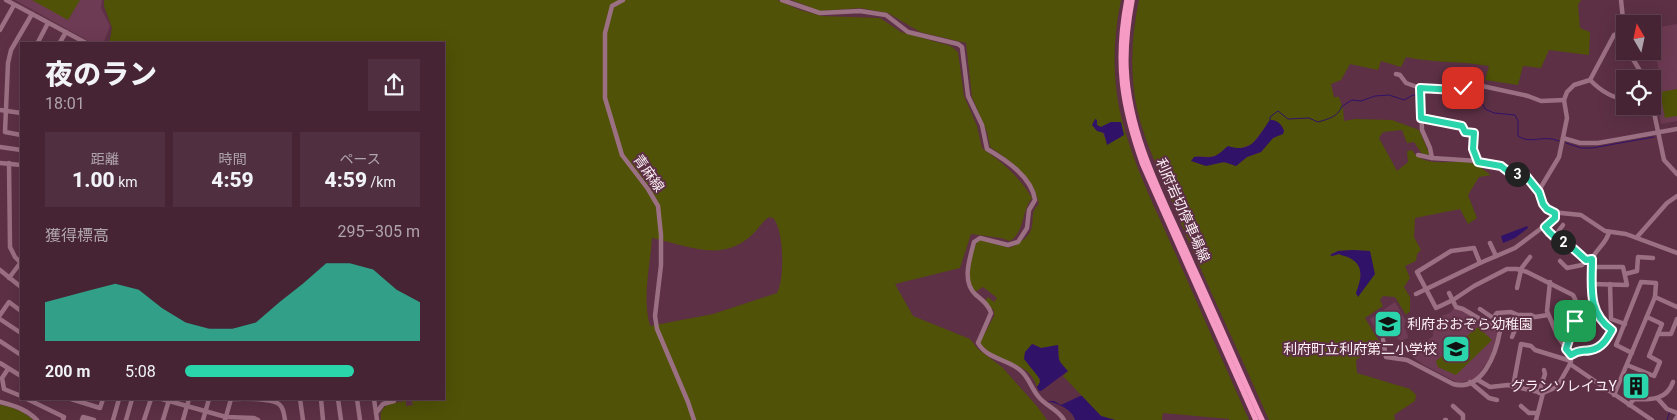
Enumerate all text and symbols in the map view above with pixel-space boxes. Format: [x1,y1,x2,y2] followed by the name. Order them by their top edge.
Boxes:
[1616,15,1661,60] north arrow
[1616,15,1661,115] map controls
[45,58,157,91] text: 夜のラン
[368,59,420,111] button: share
[1442,67,1484,109] pin
[1616,70,1661,115] button: locate
[1449,74,1477,102] icon: check
[45,94,85,113] text: 18:01
[91,151,119,167] text: 距離
[218,151,246,167] text: 時間
[340,151,381,167] text: ペース
[630,151,668,195] street label: 青麻線
[1153,156,1213,264] street label: 利府岩切停車場線
[1504,162,1530,186] pin: 3
[1513,166,1522,182] text: 3
[72,168,115,192] text: 1.00
[211,168,254,192] text: 4:59
[325,168,367,192] text: 4:59
[115,174,138,190] text: km
[367,174,396,190] text: /km
[338,222,420,241] text: 295–305 m
[45,226,109,245] text: 獲得標高
[1550,230,1576,254] pin: 2
[1559,234,1568,250] text: 2
[1554,300,1596,342] pin
[1561,307,1589,335] icon: arrive
[1373,309,1403,339] school or university icon: 利府おおぞら幼稚園
[1407,316,1533,332] place label: 利府おおぞら幼稚園
[1441,334,1471,364] school or university icon: 利府町立利府第二小学校
[1283,341,1437,357] place label: 利府町立利府第二小学校
[45,362,90,381] text: 200 m
[125,362,156,381] text: 5:08
[1621,371,1651,401] building icon: グランソレイユY
[1511,378,1618,394] place label: グランソレイユY

